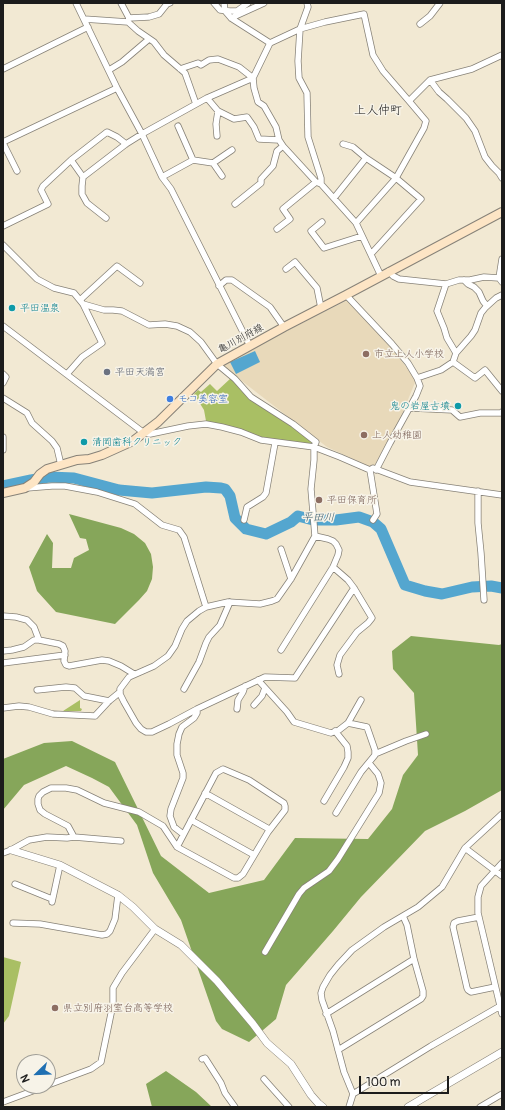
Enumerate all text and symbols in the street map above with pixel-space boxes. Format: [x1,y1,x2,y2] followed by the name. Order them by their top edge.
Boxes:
[354,104,402,118] district label: 上人仲町
[20,302,60,314] place label: 平田温泉
[7,303,17,313] marker: 平田温泉
[216,322,266,356] street label: 亀川別府線
[374,348,444,360] place label: 市立上人小学校
[361,349,371,359] marker: 市立上人小学校
[115,366,165,378] place label: 平田天満宮
[102,367,112,377] marker: 平田天満宮
[178,393,228,405] place label: モコ美容室
[165,394,175,404] marker: モコ美容室
[390,400,450,412] place label: 鬼の岩屋古墳
[453,401,463,411] marker: 鬼の岩屋古墳
[372,429,422,441] place label: 上人幼稚園
[359,430,369,440] marker: 上人幼稚園
[92,436,182,448] place label: 清岡歯科クリニック
[79,437,89,447] marker: 清岡歯科クリニック
[327,494,377,506] place label: 平田保育所
[314,495,324,505] marker: 平田保育所
[301,511,335,525] water label: 平田川
[63,1002,173,1014] place label: 県立別府羽室台高等学校
[50,1003,60,1013] marker: 県立別府羽室台高等学校
[16,1054,56,1094] north arrow
[361,1068,451,1094] scale bar
[18,1073,33,1084] text: N
[366,1075,400,1090] text: 100 m

